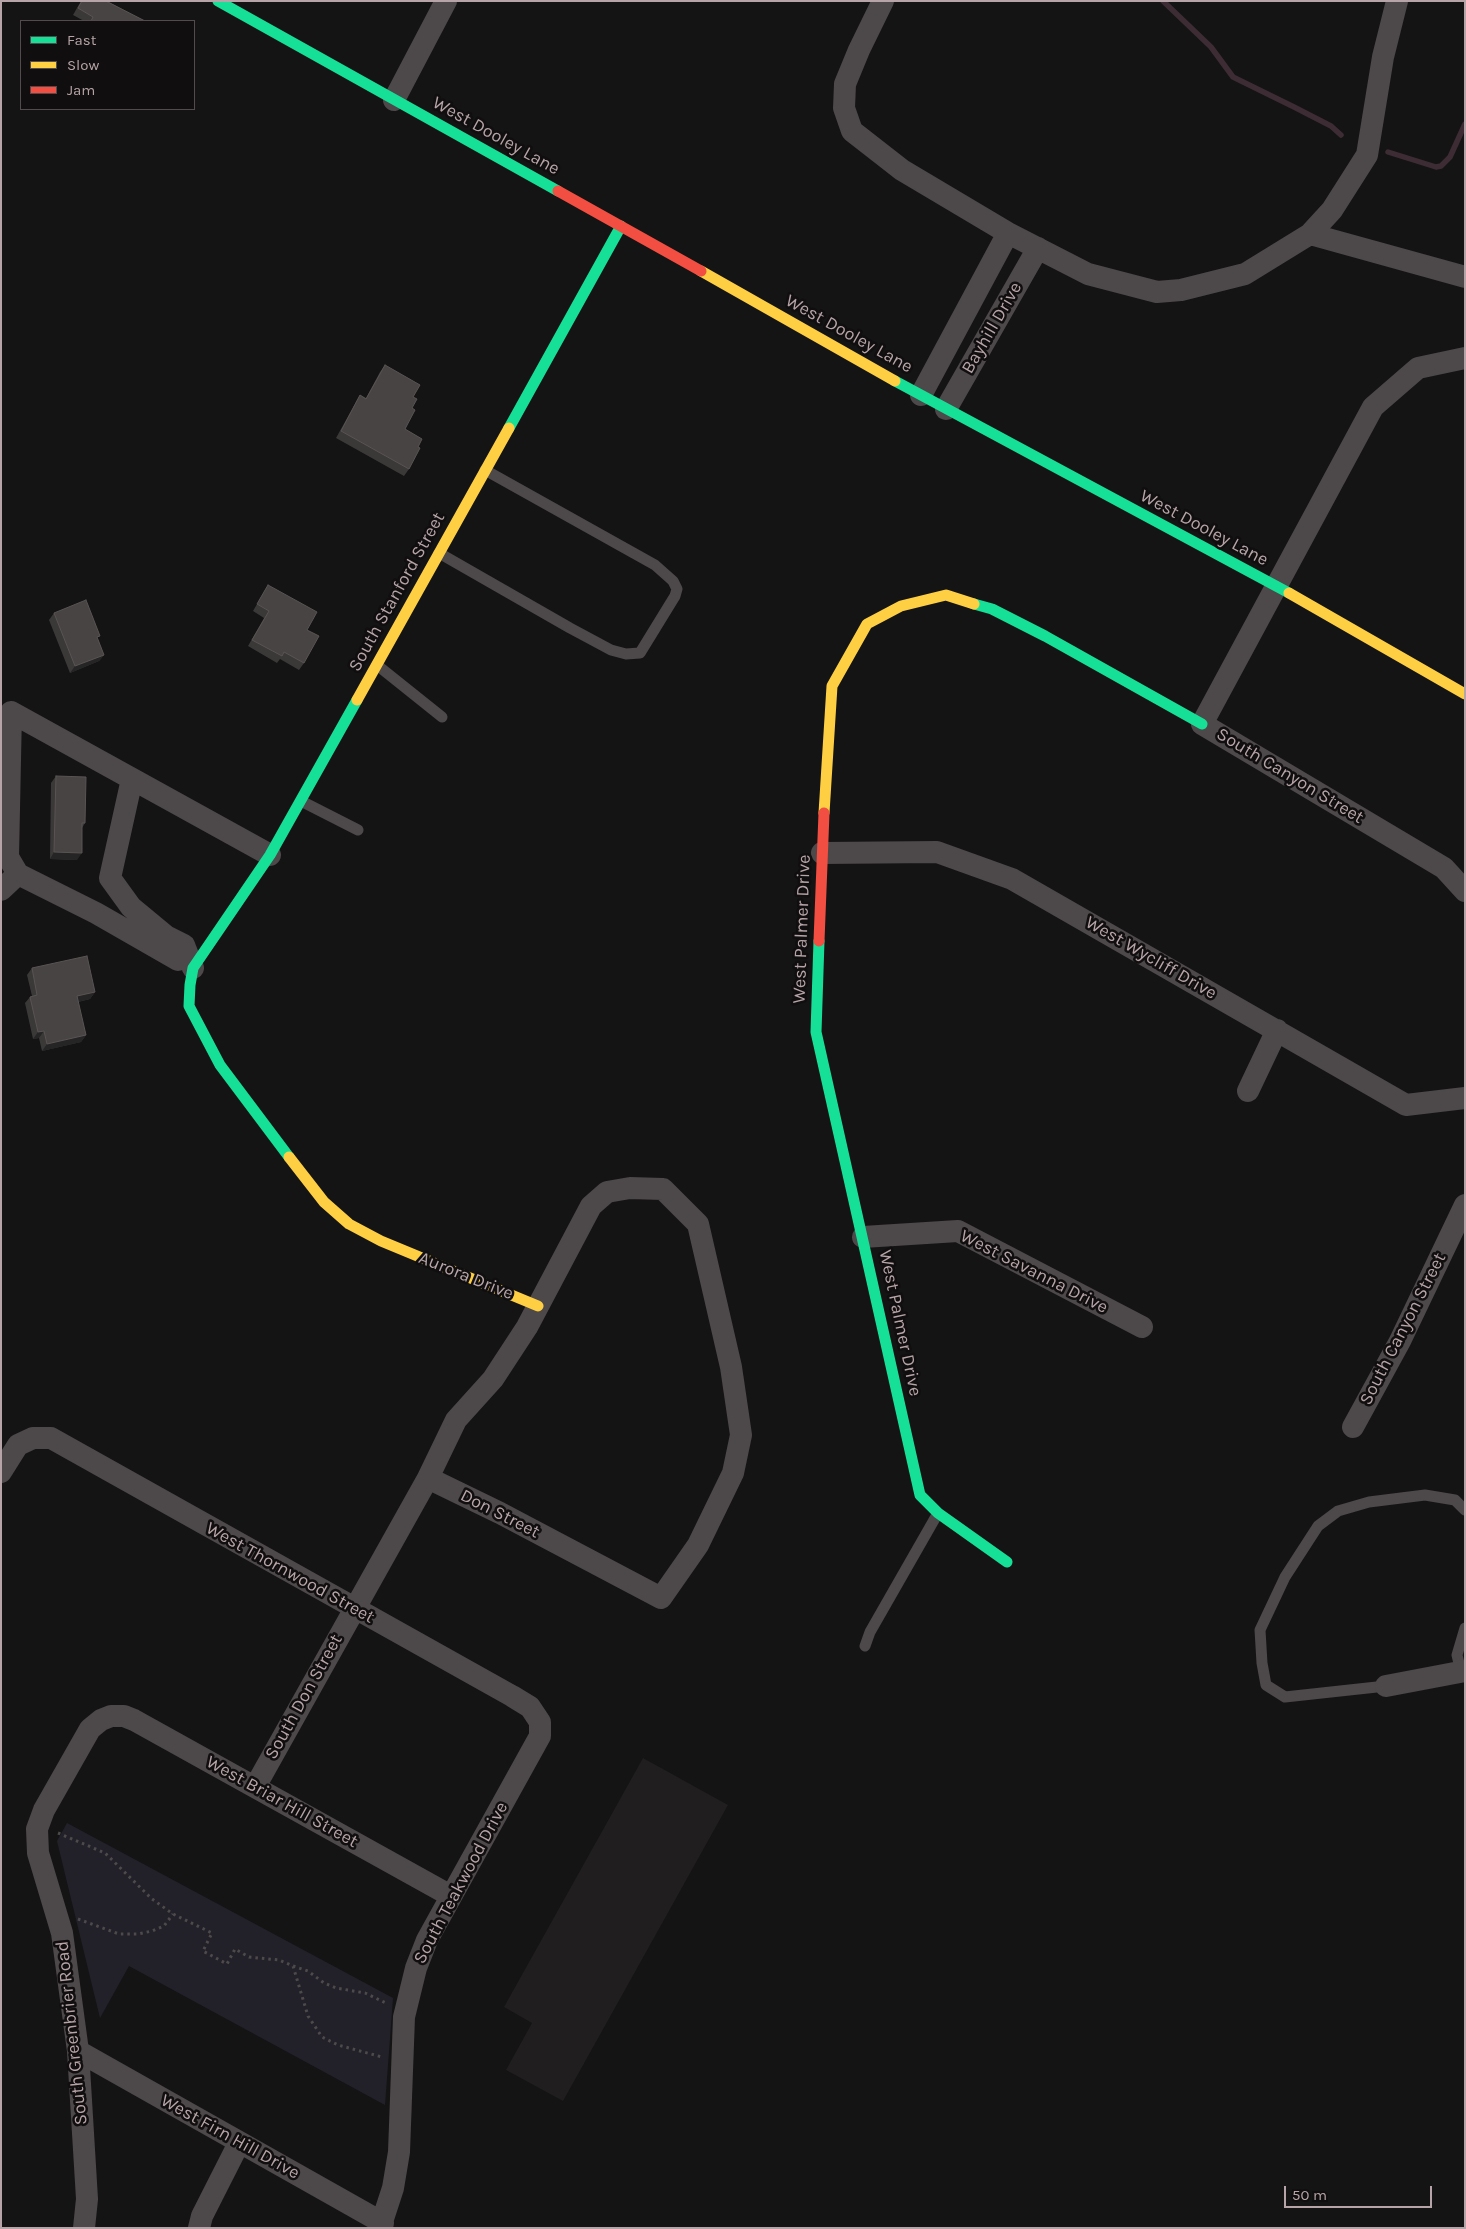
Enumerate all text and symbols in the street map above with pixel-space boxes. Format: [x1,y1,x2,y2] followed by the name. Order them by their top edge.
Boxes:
[20,20,195,110] legend
[67,31,96,49] text: Fast
[67,56,99,74] text: Slow
[67,81,95,99] text: Jam
[429,92,563,180] street label: West Dooley Lane
[957,278,1027,378] street label: Bayhill Drive
[782,290,916,378] street label: West Dooley Lane
[1136,485,1272,571] street label: West Dooley Lane
[344,509,450,675] street label: South Stanford Street
[1212,723,1368,829] street label: South Canyon Street
[789,854,815,1004] street label: West Palmer Drive
[1081,912,1221,1004] street label: West Wycliff Drive
[957,1225,1111,1319] street label: West Savanna Drive
[415,1247,517,1305] street label: Aurora Drive
[874,1248,926,1398] street label: West Palmer Drive
[1355,1249,1451,1409] street label: South Canyon Street
[457,1485,543,1543] street label: Don Street
[202,1518,378,1628] street label: West Thornwood Street
[261,1631,347,1763] street label: South Don Street
[202,1751,362,1853] street label: West Briar Hill Street
[409,1798,513,1968] street label: South Teakwood Drive
[52,1940,92,2126] street label: South Greenbrier Road
[157,2090,303,2184] street label: West Firn Hill Drive
[1286,2176,1434,2208] scale bar
[1292,2186,1327,2204] text: 50 m

